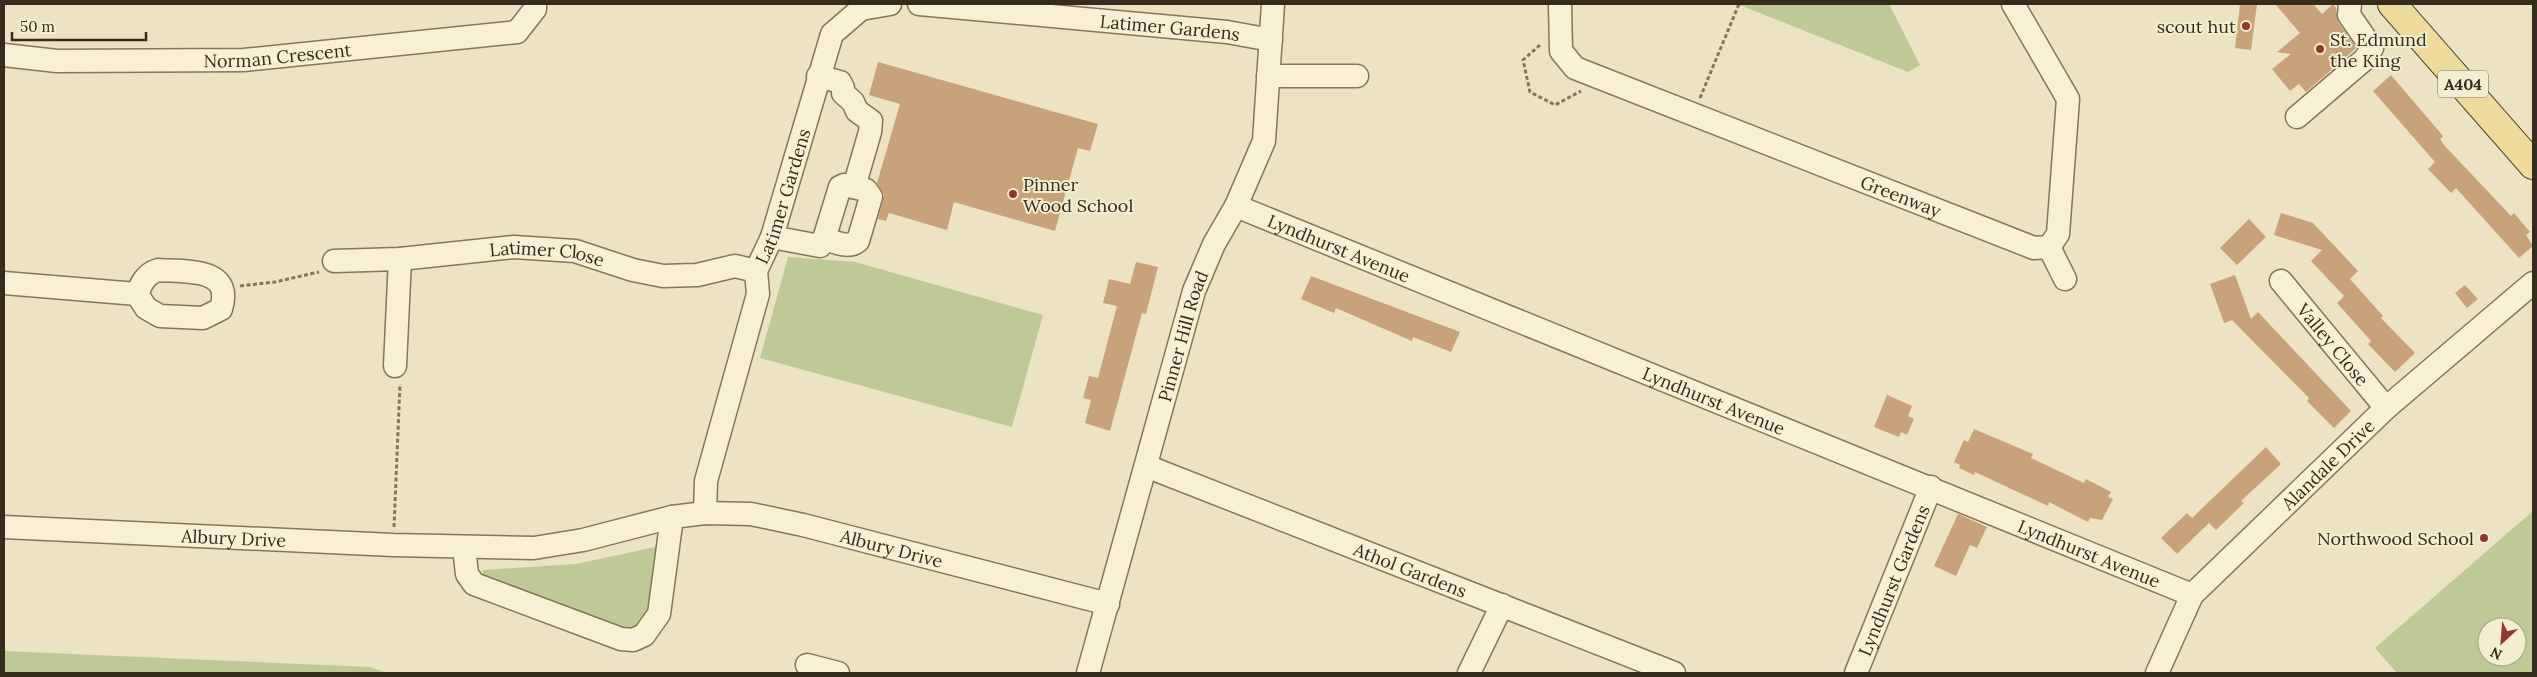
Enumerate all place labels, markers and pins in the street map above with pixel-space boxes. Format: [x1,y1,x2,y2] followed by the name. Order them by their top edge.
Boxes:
[2157,15,2236,38] place label: scout hut
[2240,20,2252,32] marker: scout hut
[2330,28,2427,72] place label: St. Edmund the King
[2314,43,2326,55] marker: St. Edmund the King
[1023,173,1133,217] place label: Pinner Wood School
[1007,188,1019,200] marker: Pinner Wood School
[2317,527,2474,550] place label: Northwood School
[2478,532,2490,544] marker: Northwood School

